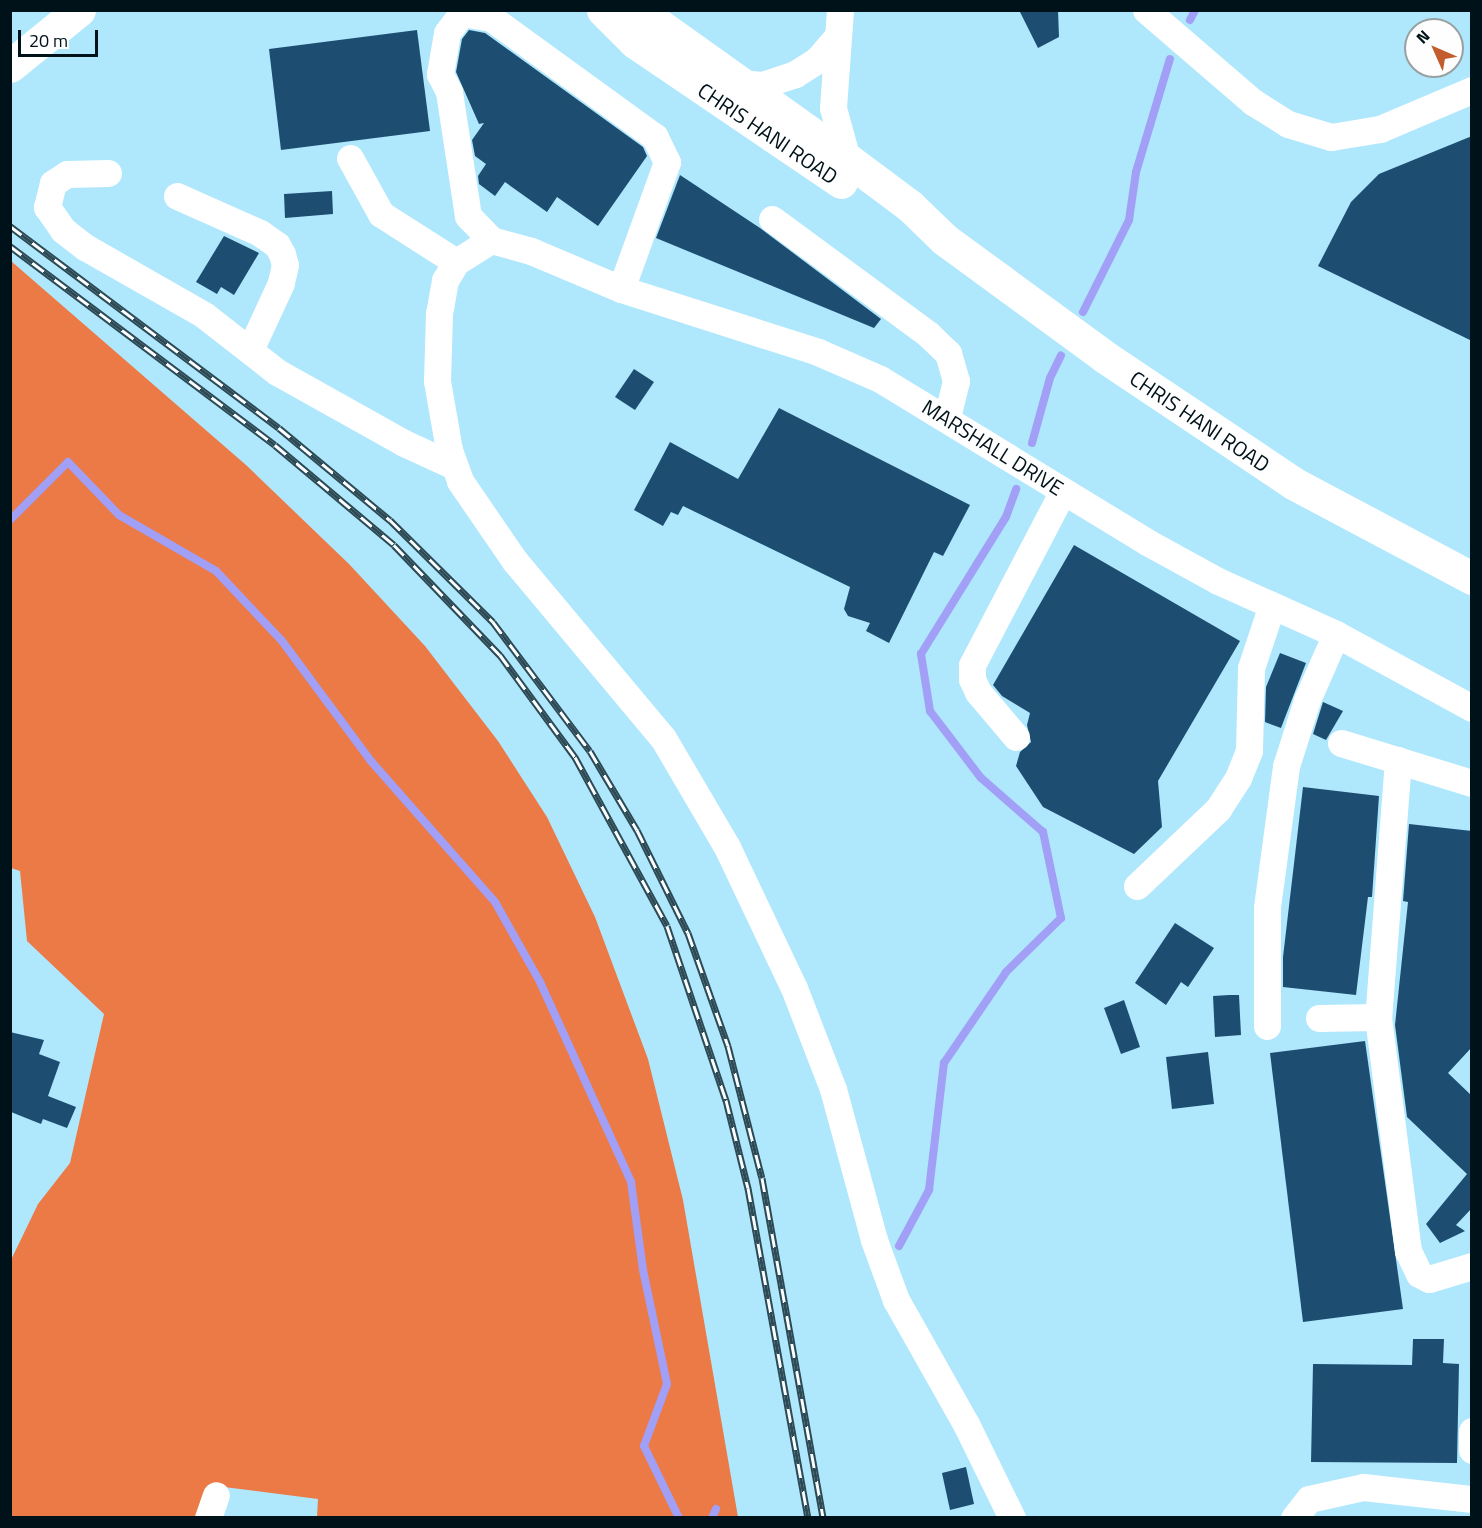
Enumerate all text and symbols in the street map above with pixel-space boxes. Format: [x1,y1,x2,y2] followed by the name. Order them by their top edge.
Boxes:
[21,18,100,56] scale bar
[1404,18,1464,78] north arrow
[1410,24,1435,49] text: N
[29,27,68,54] text: 20 m
[693,77,843,189] street label: CHRIS HANI ROAD
[1125,365,1275,477] street label: CHRIS HANI ROAD
[918,394,1068,500] street label: MARSHALL DRIVE

